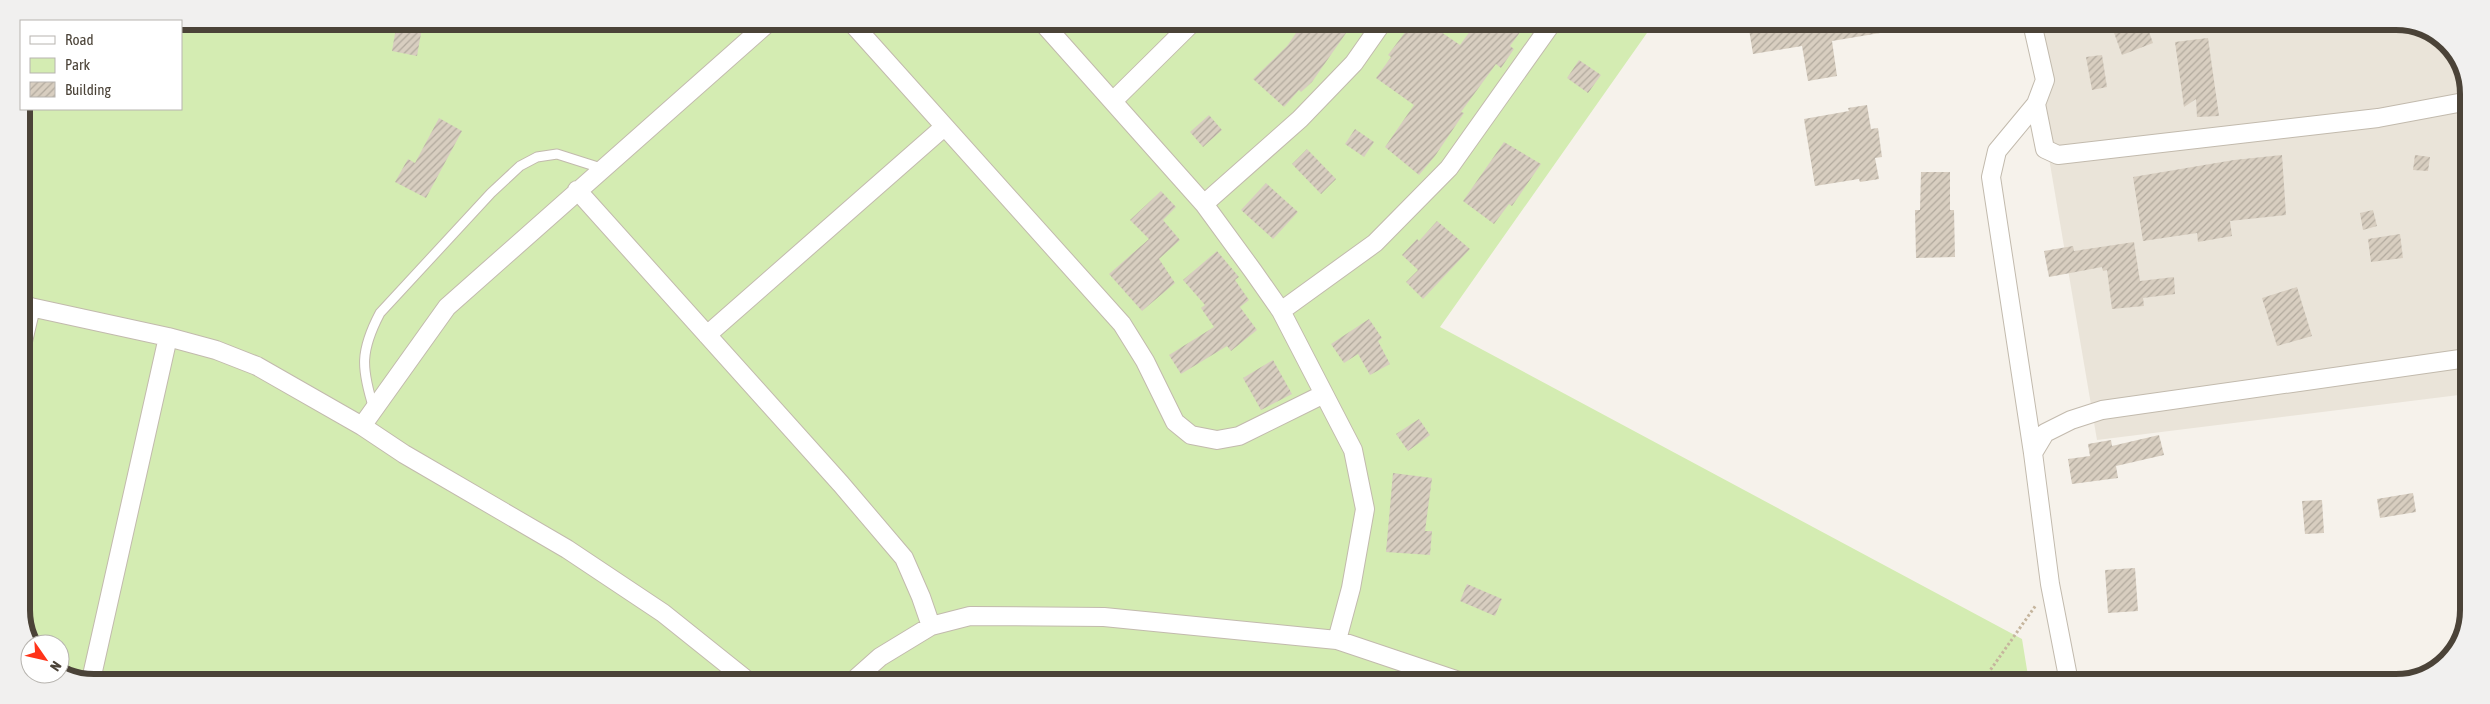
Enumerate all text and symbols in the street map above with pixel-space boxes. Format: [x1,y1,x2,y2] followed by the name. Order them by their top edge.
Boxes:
[20,20,182,110] legend
[65,31,94,48] text: Road
[65,56,90,73] text: Park
[65,81,111,98] text: Building
[20,634,70,684] north arrow
[47,658,65,674] text: N

